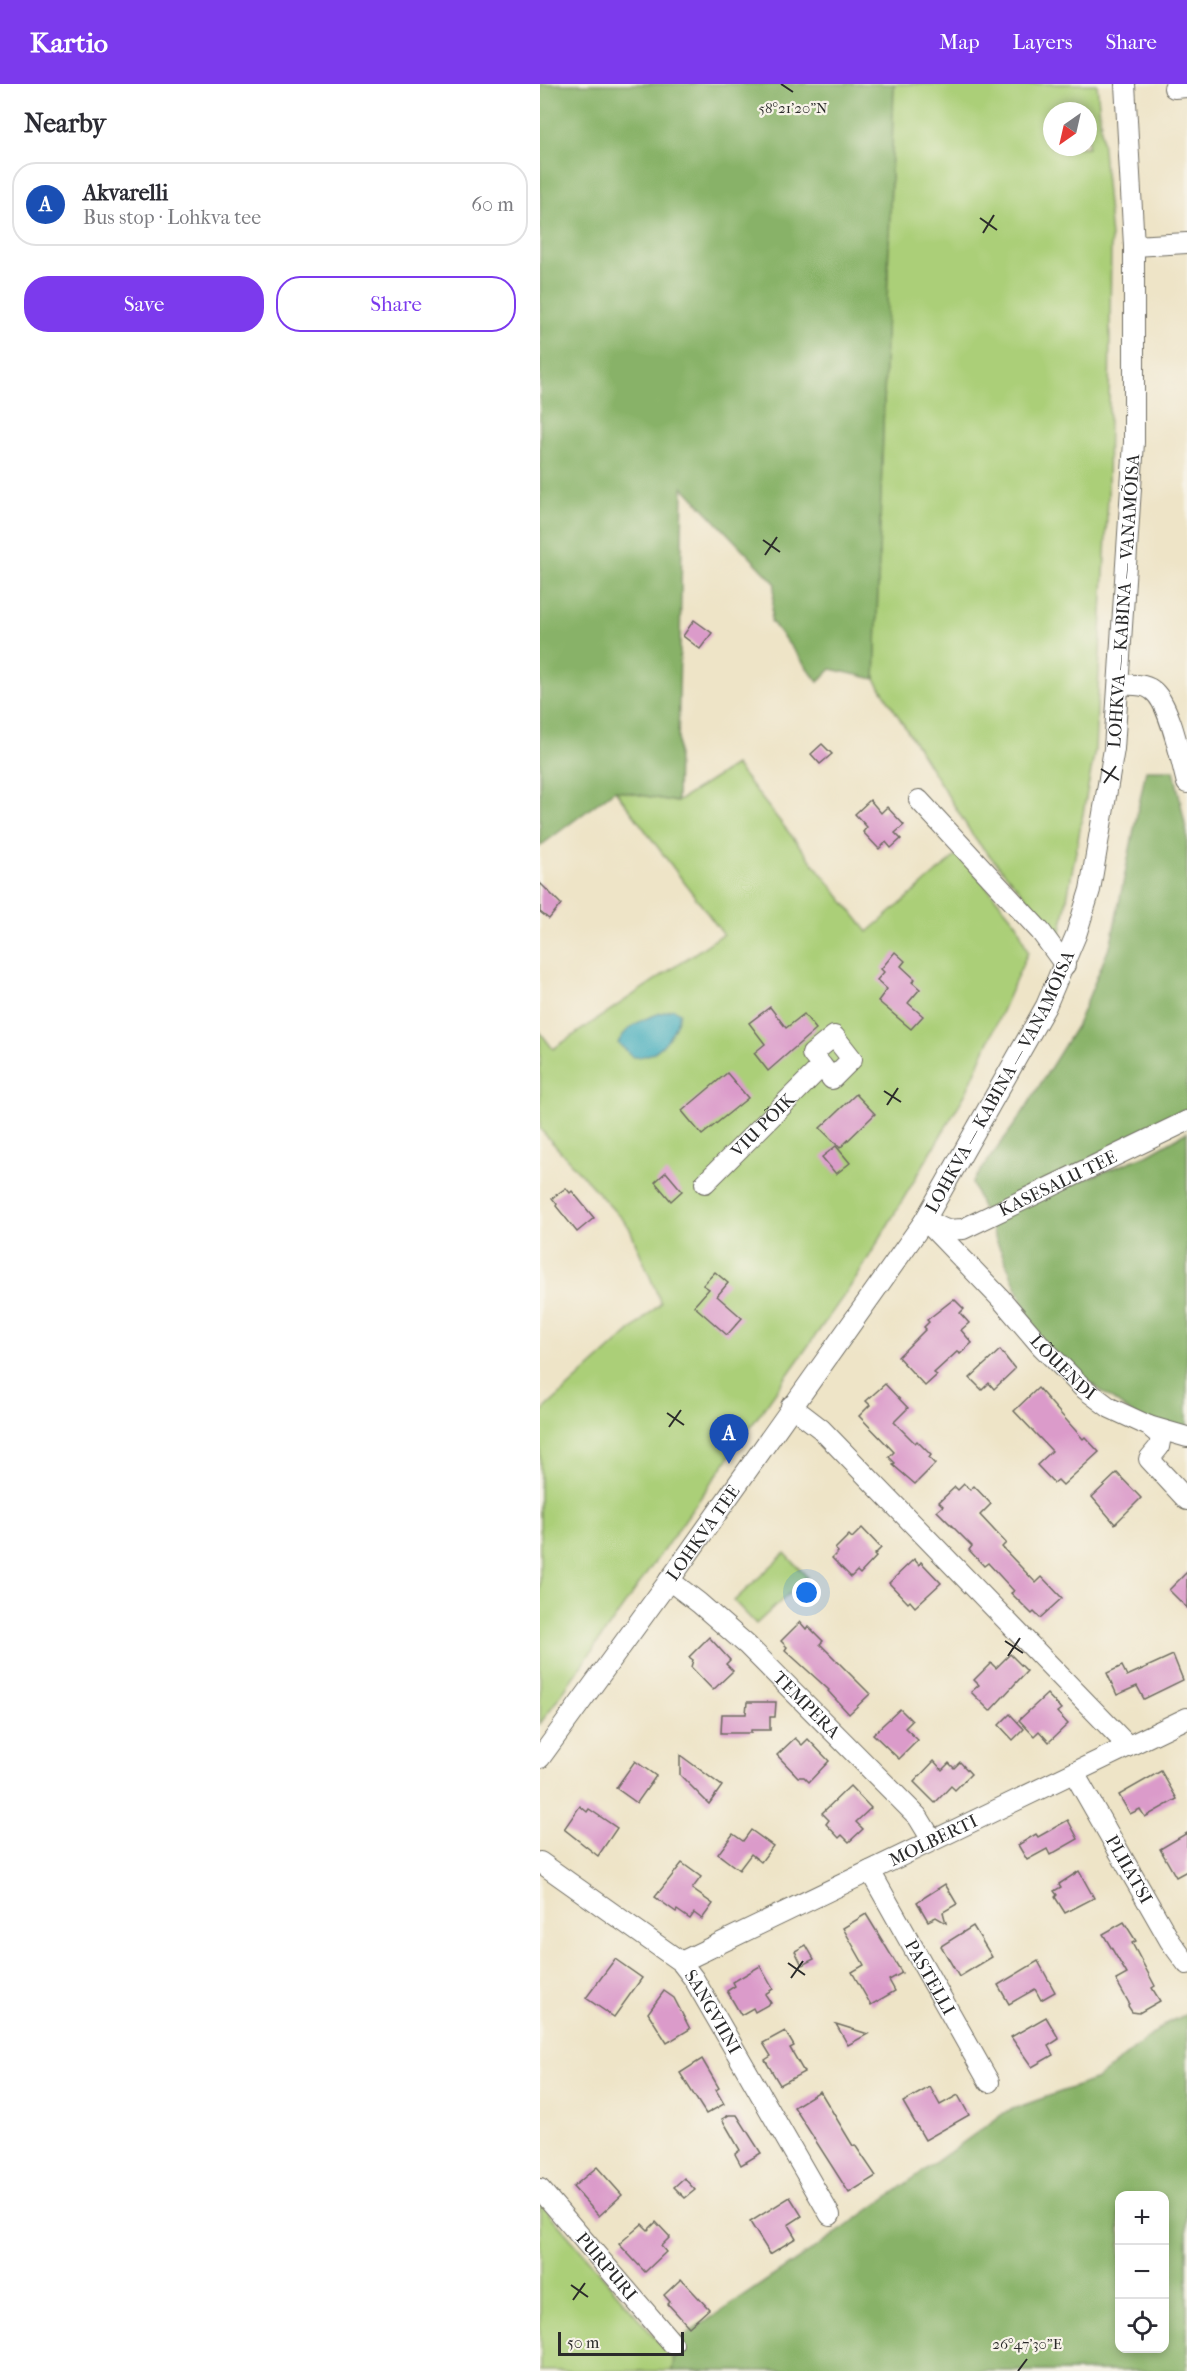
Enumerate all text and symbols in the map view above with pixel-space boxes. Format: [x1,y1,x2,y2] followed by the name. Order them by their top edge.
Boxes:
[30,26,108,59] text: Kartio
[939,30,980,54] text: Map
[1013,30,1072,54] text: Layers
[1105,30,1157,54] text: Share
[759,99,828,117] text: 58°21'20"N
[1043,102,1097,156] north arrow
[24,108,106,139] text: Nearby
[83,180,168,206] text: Akvarelli
[39,193,52,216] text: A
[471,193,514,216] text: 60 m
[83,206,261,229] text: Bus stop · Lohkva tee
[24,276,264,332] button: Save
[276,276,516,332] button: Share
[1104,453,1144,749] street label: LOHKVA — KABINA — VANAMÕISA
[921,948,1079,1217] street label: LOHKVA — KABINA — VANAMÕISA
[726,1088,800,1162] street label: VIU PÕIK
[995,1146,1120,1221] street label: KASESALU TEE
[1025,1331,1100,1405] street label: LÕUENDI
[710,1414,748,1464] pin: A
[662,1481,744,1585] street label: LOHKVA TEE
[792,1578,821,1607] your location
[768,1667,844,1743] street label: TEMPERA
[886,1811,981,1871] street label: MOLBERTI
[1101,1832,1156,1908] street label: PLIIATSI
[900,1936,959,2019] street label: PASTELLI
[680,1966,745,2058] street label: SANGVIINI
[1115,2191,1169,2353] map controls
[1115,2191,1169,2245] button: +
[571,2228,641,2305] street label: PURPURI
[1115,2245,1169,2299] button: −
[1115,2299,1169,2353] button: locate
[558,2329,684,2356] scale bar
[567,2333,599,2352] text: 50 m
[992,2335,1062,2353] text: 26°47'30"E

